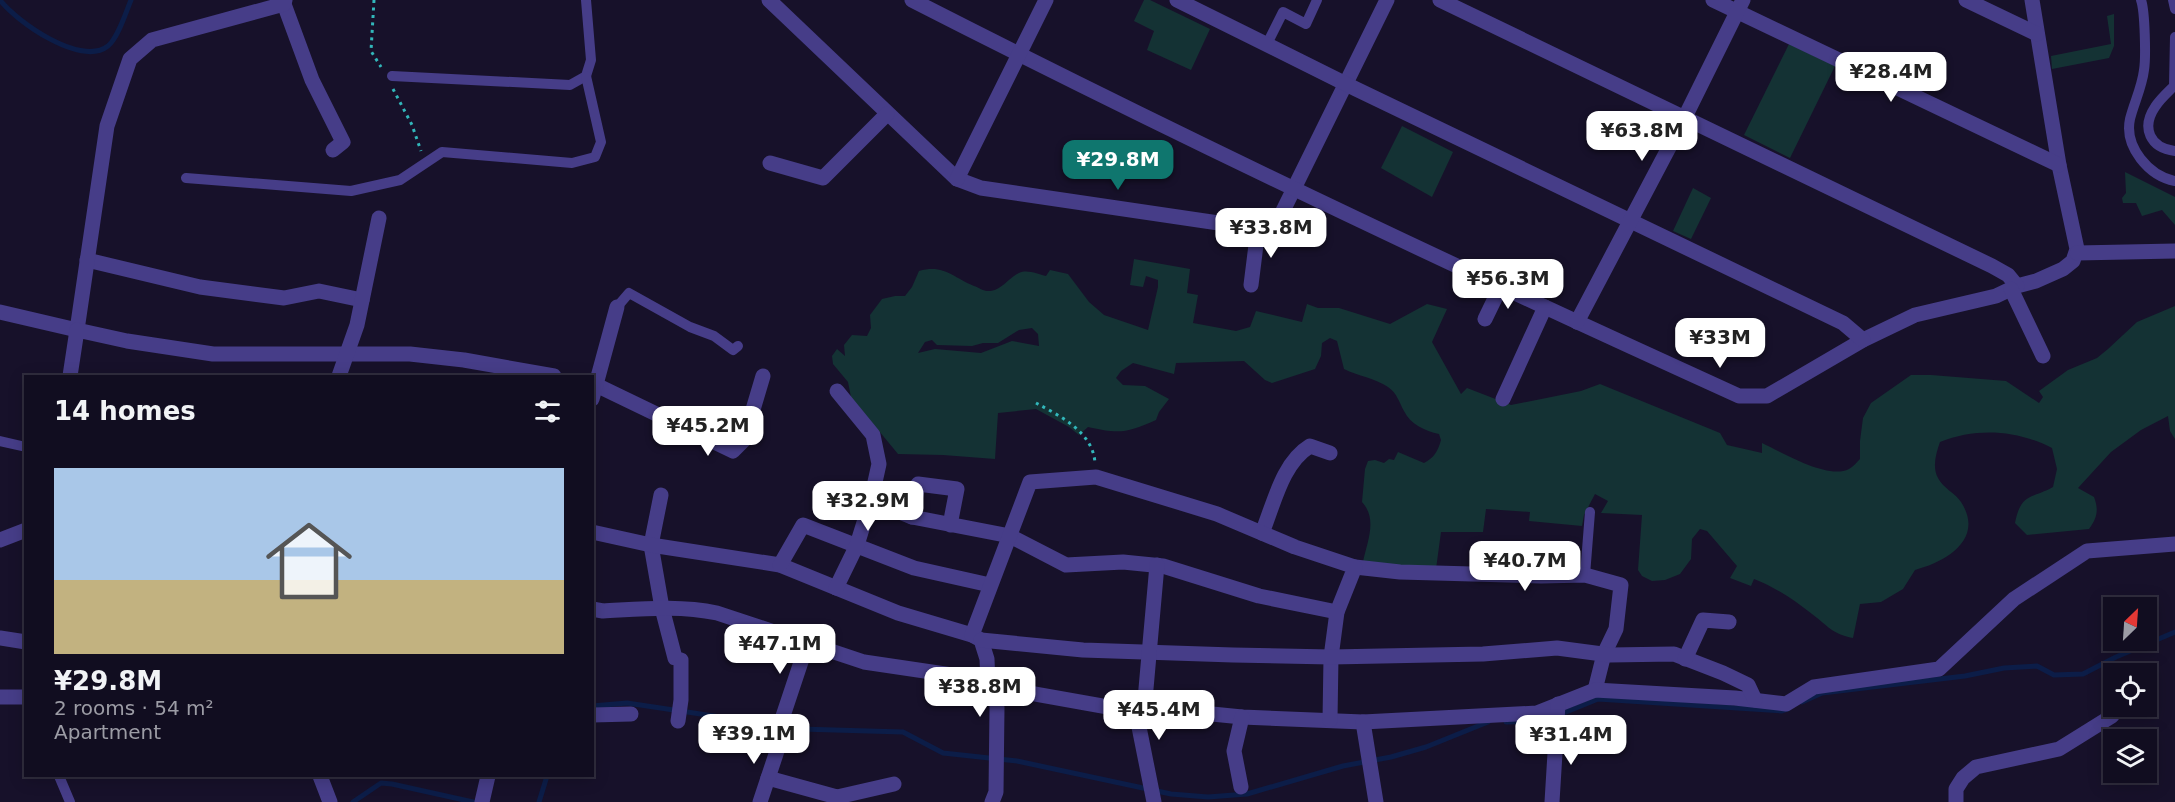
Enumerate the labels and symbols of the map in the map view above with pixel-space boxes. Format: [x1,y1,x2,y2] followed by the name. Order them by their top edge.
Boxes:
[1842,52,1940,103] pin: ¥28.4M
[1593,111,1691,162] pin: ¥63.8M
[1069,140,1167,191] pin: ¥29.8M
[1222,208,1320,259] pin: ¥33.8M
[1459,259,1557,310] pin: ¥56.3M
[1684,318,1756,369] pin: ¥33M
[659,406,757,457] pin: ¥45.2M
[819,481,917,532] pin: ¥32.9M
[1476,541,1574,592] pin: ¥40.7M
[2103,597,2157,651] north arrow
[731,624,829,675] pin: ¥47.1M
[931,667,1029,718] pin: ¥38.8M
[1110,690,1208,741] pin: ¥45.4M
[705,714,803,765] pin: ¥39.1M
[1522,715,1620,766] pin: ¥31.4M

